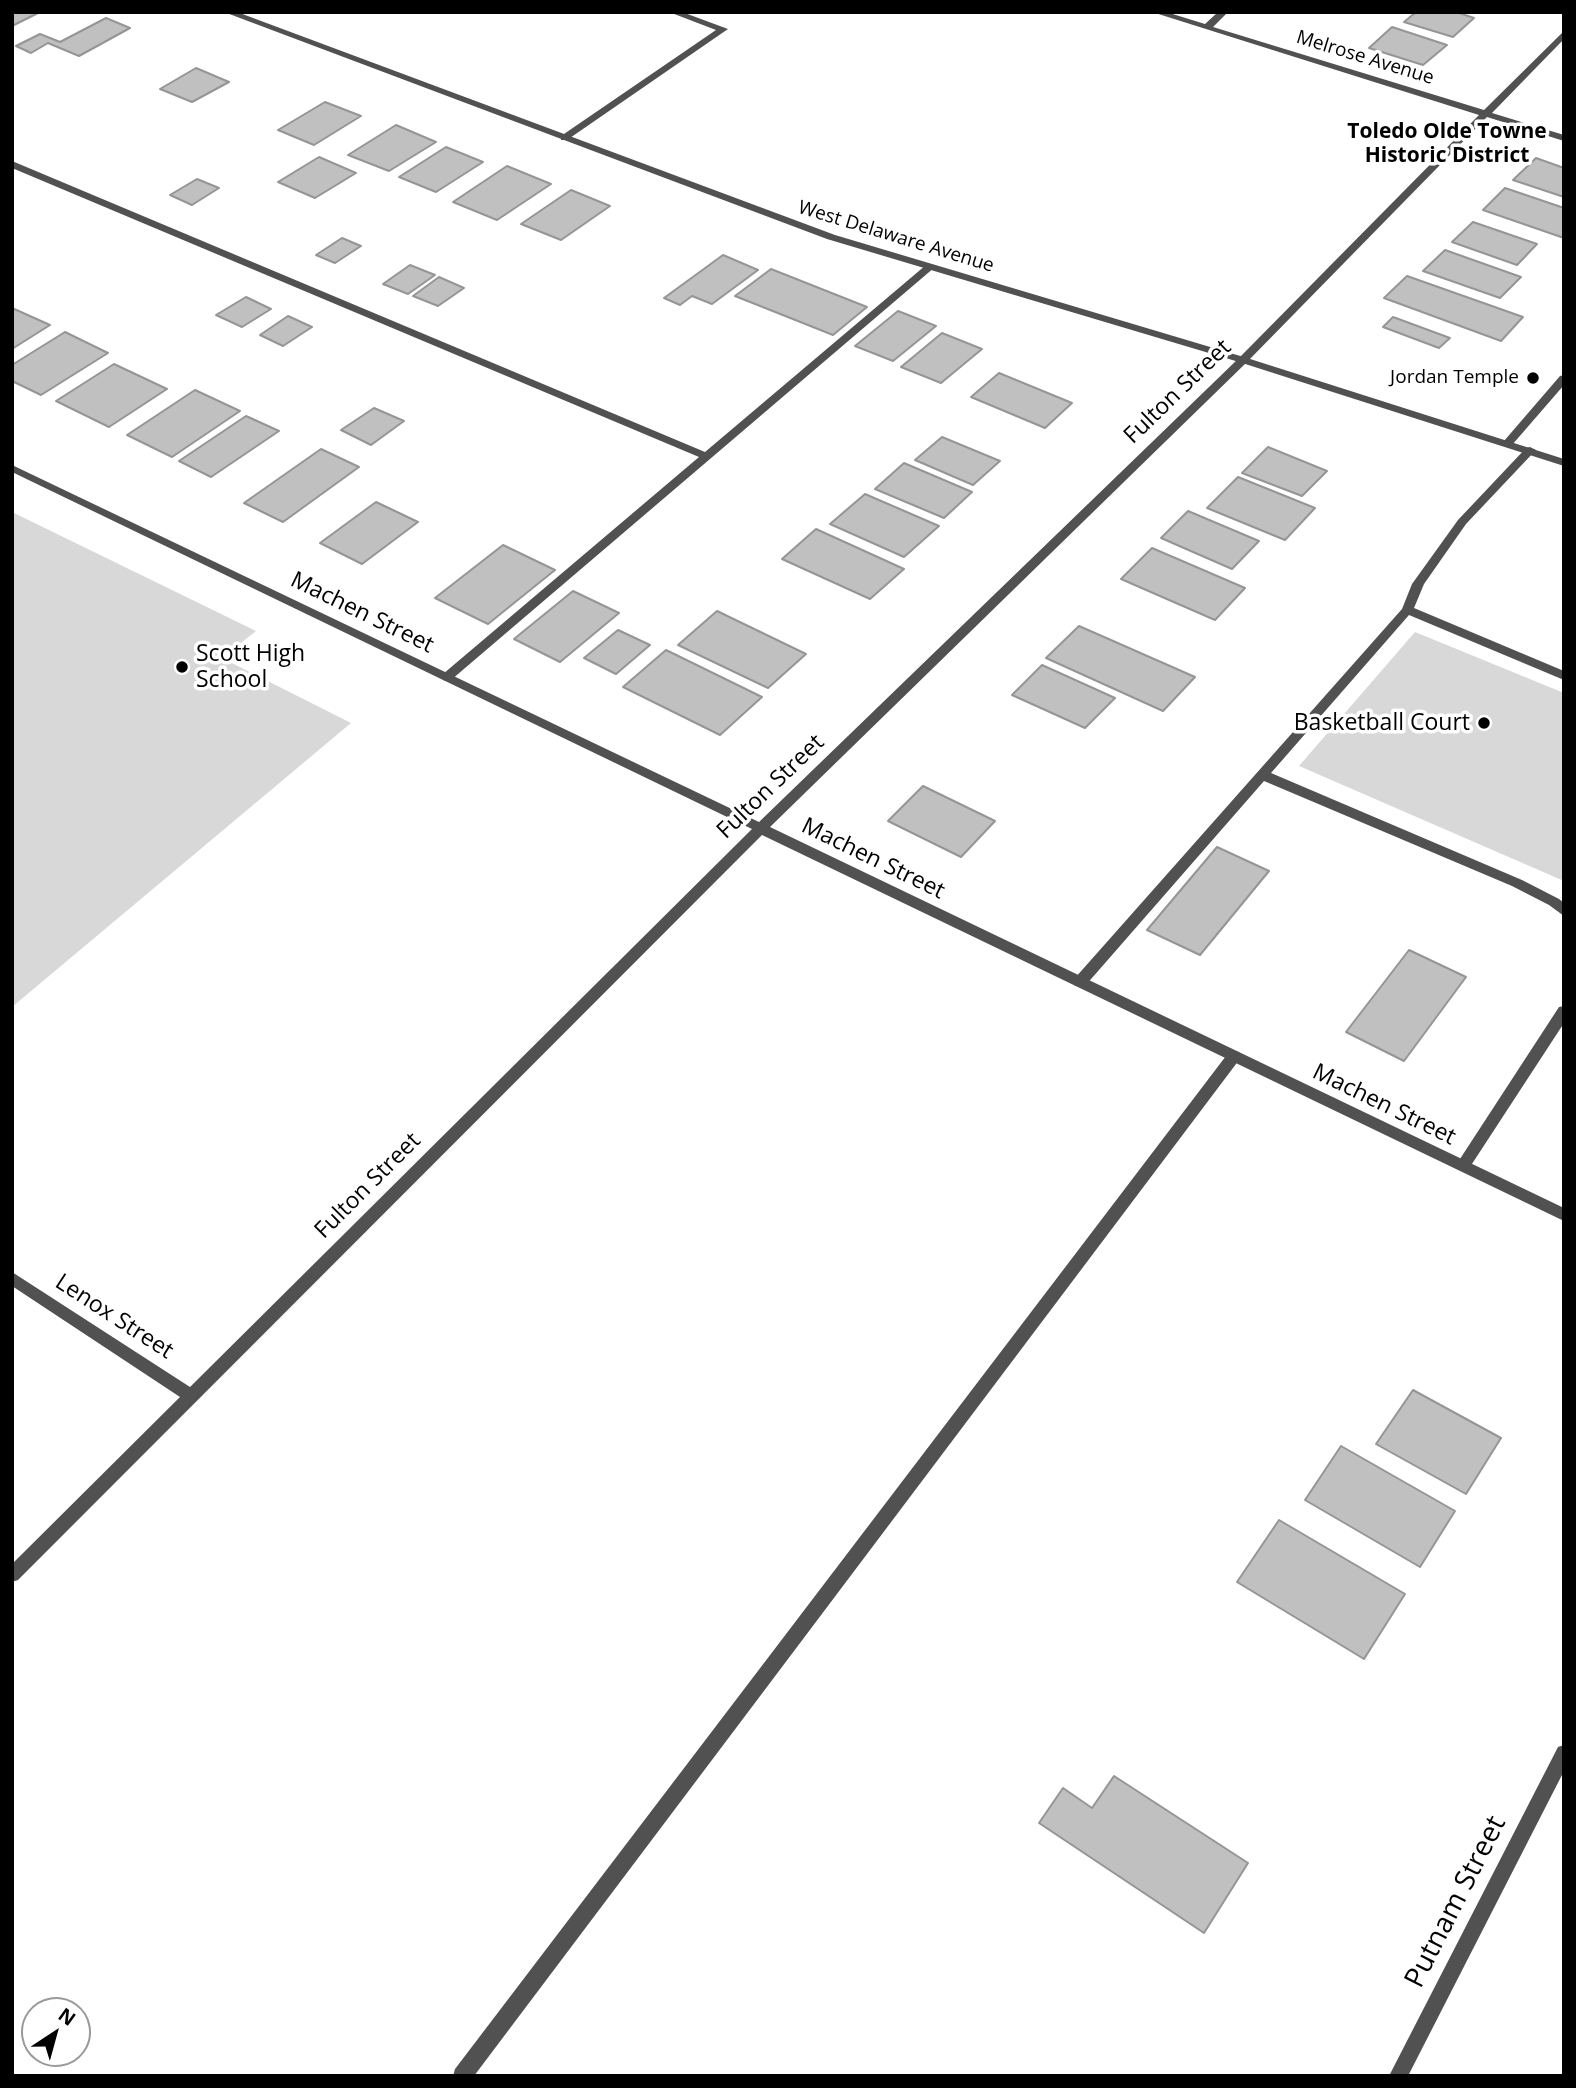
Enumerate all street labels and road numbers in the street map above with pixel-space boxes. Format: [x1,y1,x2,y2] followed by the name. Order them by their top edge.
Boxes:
[1294,26,1436,90] street label: Melrose Avenue
[795,196,997,278] street label: West Delaware Avenue
[1119,334,1237,450] street label: Fulton Street
[286,566,438,660] street label: Machen Street
[712,729,830,845] street label: Fulton Street
[797,812,949,906] street label: Machen Street
[1308,1058,1460,1152] street label: Machen Street
[309,1127,427,1245] street label: Fulton Street
[50,1269,178,1365] street label: Lenox Street
[1398,1811,1514,1993] street label: Putnam Street

